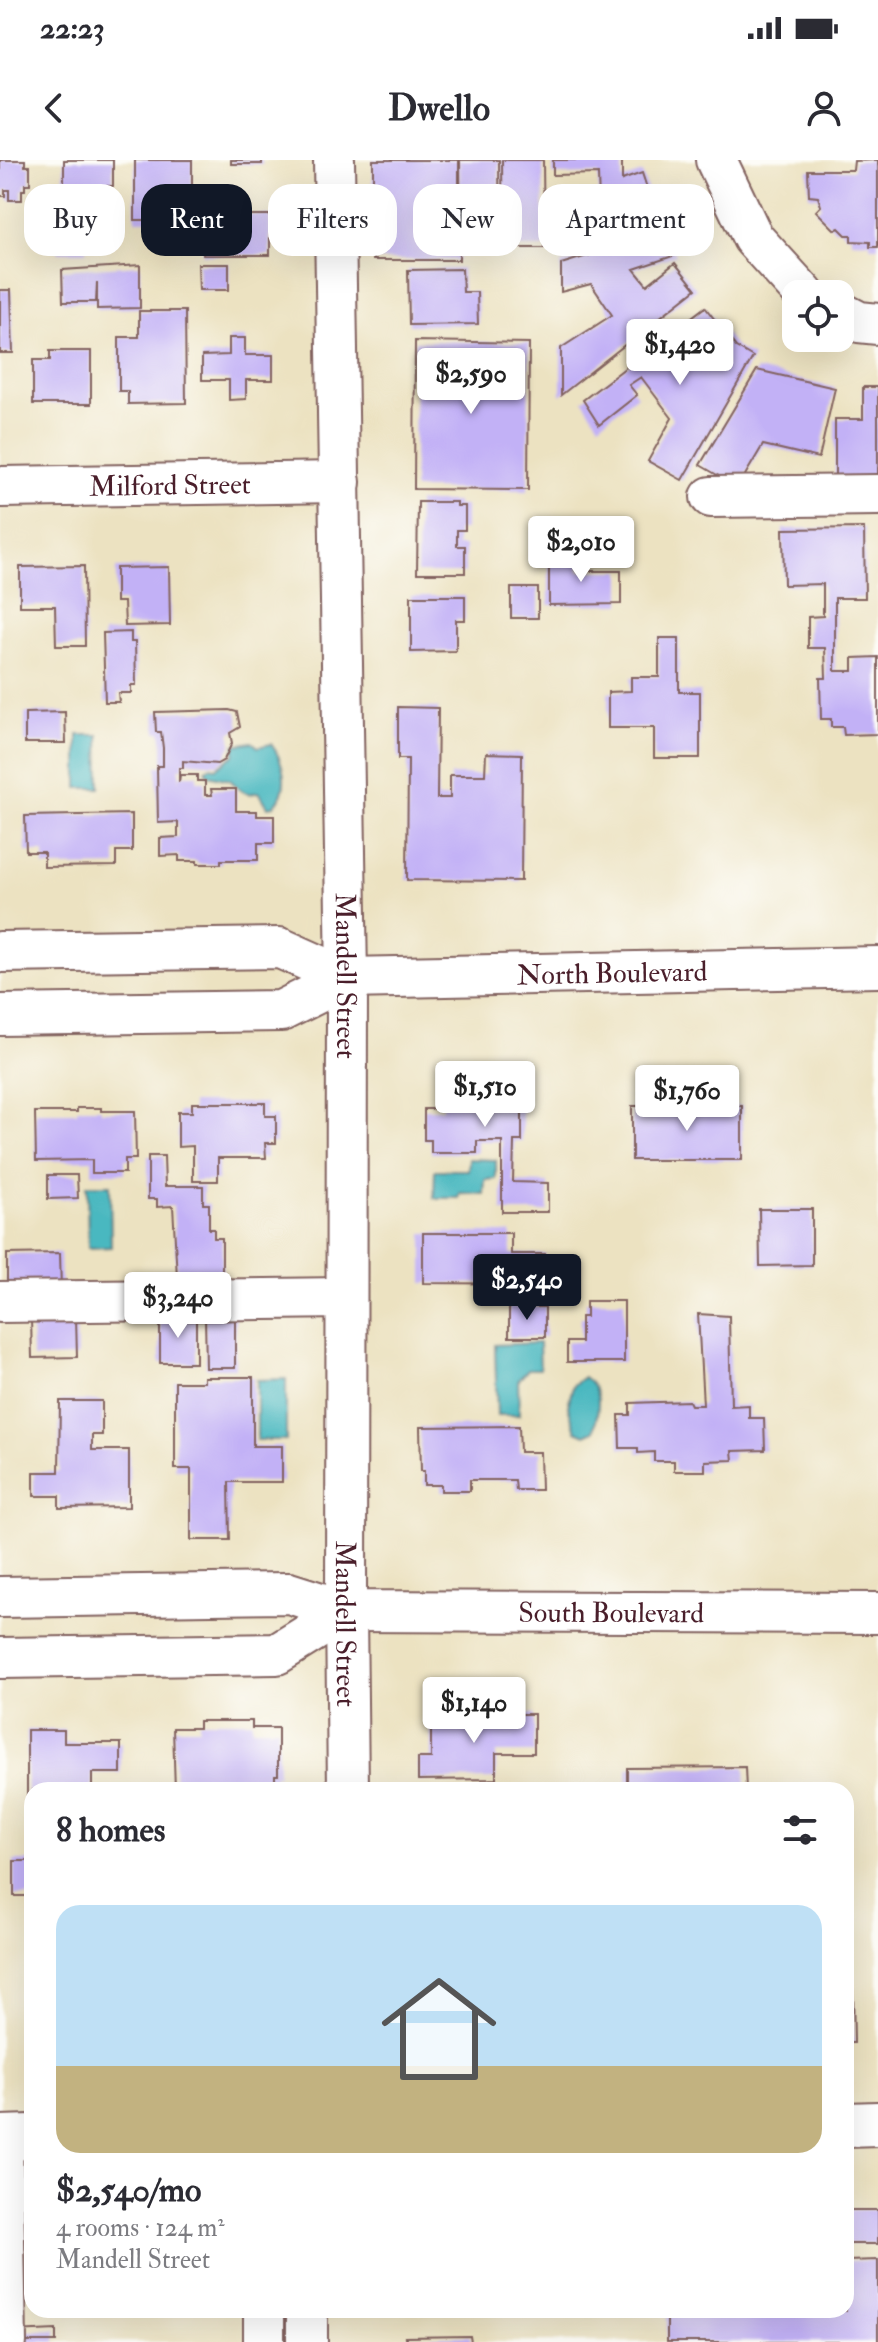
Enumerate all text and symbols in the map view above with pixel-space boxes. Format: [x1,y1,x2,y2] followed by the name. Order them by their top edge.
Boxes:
[40,10,105,47] text: 22:23
[32,86,76,130] icon: back
[388,86,490,131] text: Dwello
[802,86,846,130] icon: person
[24,184,125,256] chip: Buy
[141,184,252,256] chip: Rent
[268,184,397,256] chip: Filters
[413,184,522,256] chip: New
[538,184,714,256] chip: Apartment
[782,280,854,352] map controls
[782,280,854,352] button: locate
[615,319,745,387] pin: $1,420
[644,329,716,361] text: $1,420
[406,348,536,416] pin: $2,590
[435,358,507,390] text: $2,590
[89,467,251,505] street label: Milford Street
[516,516,646,584] pin: $2,010
[546,526,616,558] text: $2,010
[327,893,363,1059] street label: Mandell Street
[516,955,708,993] street label: North Boulevard
[420,1061,550,1129] pin: $1,510
[622,1065,752,1133] pin: $1,760
[453,1071,517,1103] text: $1,510
[653,1075,721,1107] text: $1,760
[462,1254,592,1322] pin: $2,540
[491,1264,563,1296] text: $2,540
[113,1272,243,1340] pin: $3,240
[142,1282,214,1314] text: $3,240
[327,1541,363,1707] street label: Mandell Street
[518,1596,704,1631] street label: South Boulevard
[409,1677,539,1745] pin: $1,140
[441,1687,507,1719] text: $1,140
[778,1808,822,1852] icon: filters
[56,1809,165,1852] text: 8 homes
[367,1957,511,2101] icon: home
[56,2169,201,2212] text: $2,540/mo
[56,2212,225,2244] text: 4 rooms · 124 m²
[56,2244,210,2276] text: Mandell Street

